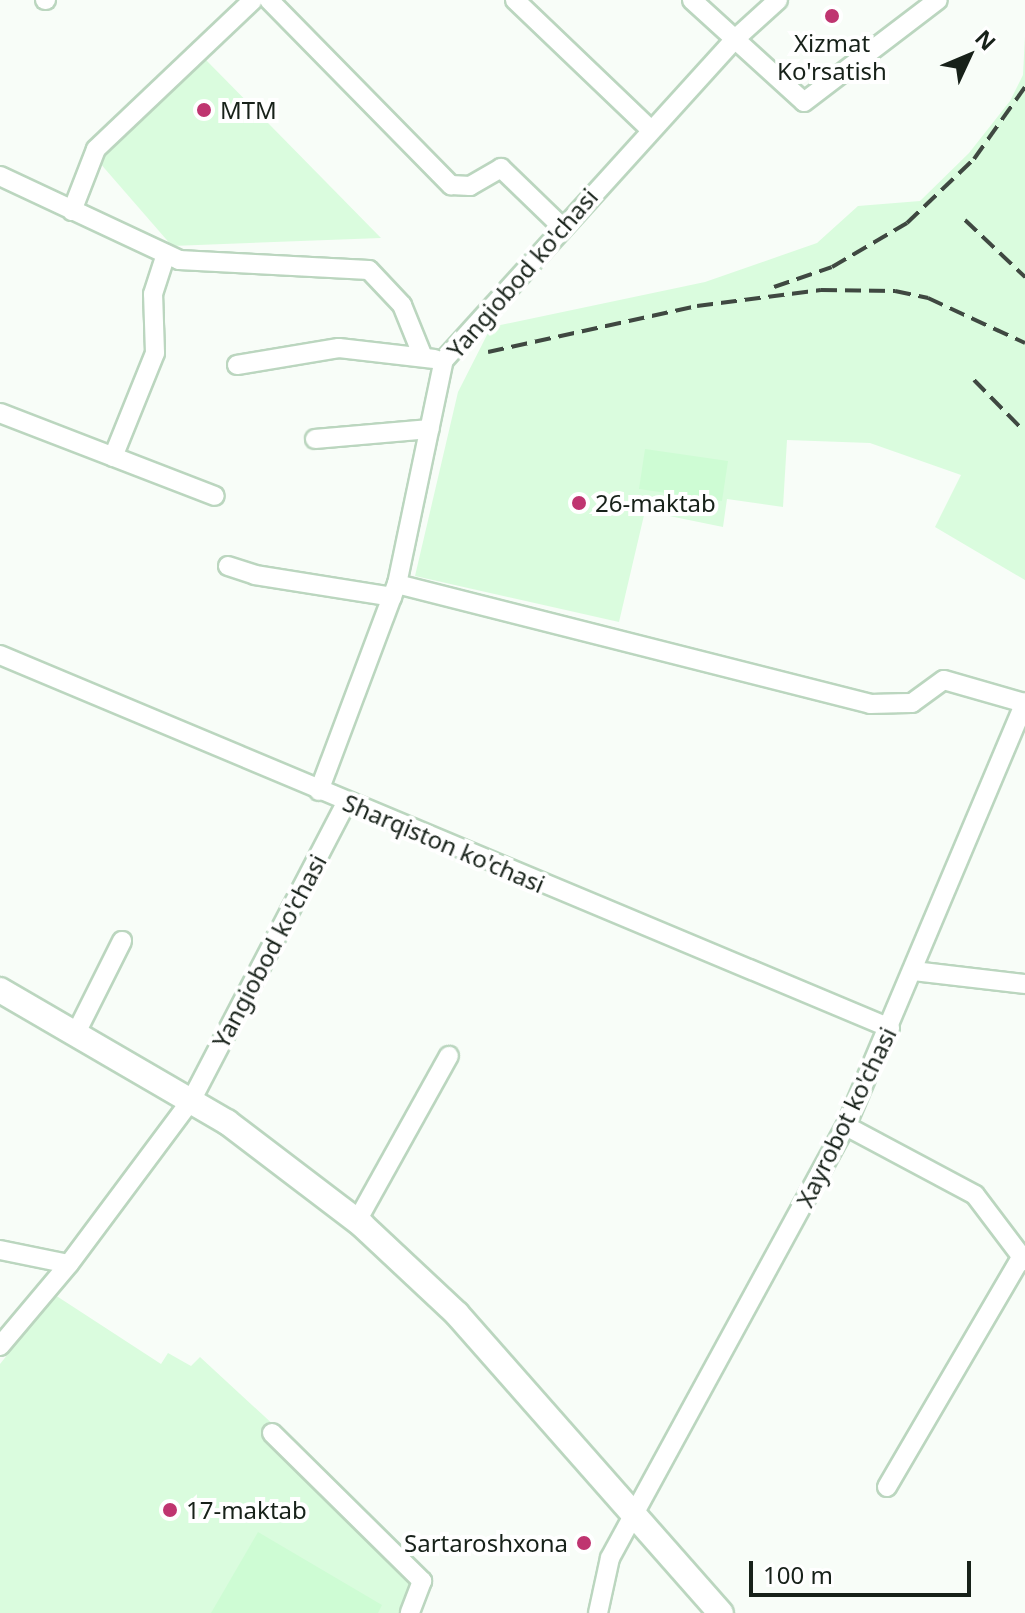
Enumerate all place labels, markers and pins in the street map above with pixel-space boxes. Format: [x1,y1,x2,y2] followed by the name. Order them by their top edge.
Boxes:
[823,7,841,25] marker: Xizmat Ko'rsatish
[777,29,887,85] place label: Xizmat Ko'rsatish
[220,96,277,124] place label: MTM
[195,101,213,119] marker: MTM
[595,489,716,517] place label: 26-maktab
[570,494,588,512] marker: 26-maktab
[186,1496,307,1524] place label: 17-maktab
[161,1501,179,1519] marker: 17-maktab
[404,1529,568,1557] place label: Sartaroshxona
[575,1534,593,1552] marker: Sartaroshxona

